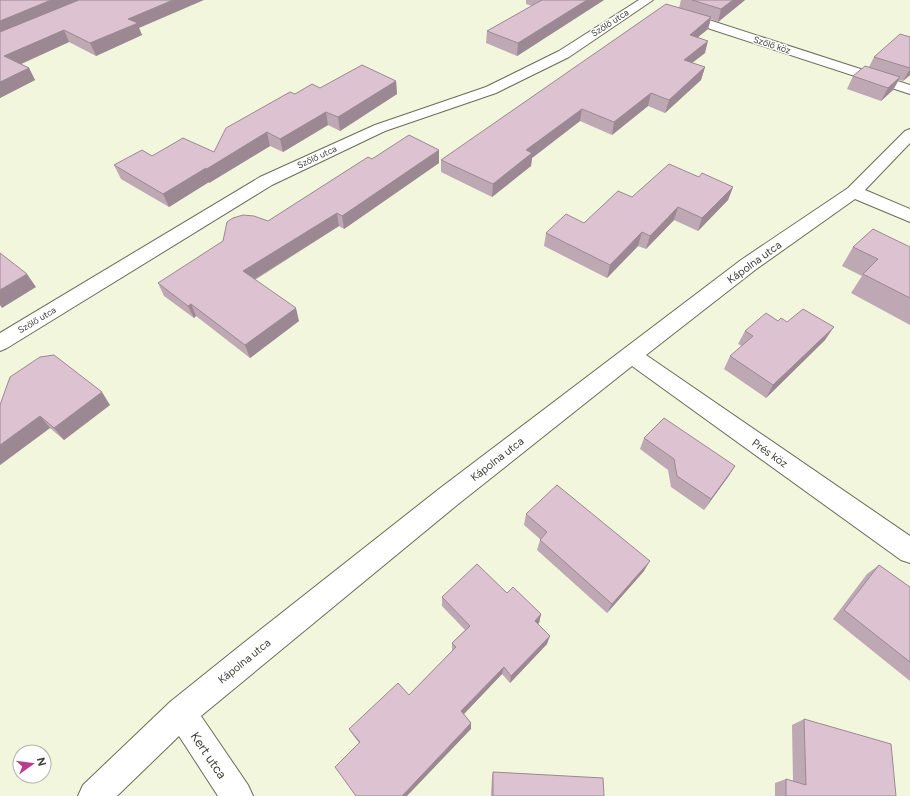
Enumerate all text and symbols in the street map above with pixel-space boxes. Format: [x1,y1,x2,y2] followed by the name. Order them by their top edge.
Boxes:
[589,6,631,39] street label: Szőlő utca
[752,33,793,56] street label: Szőlő köz
[295,142,339,171] street label: Szőlő utca
[725,238,784,286] street label: Kápolna utca
[16,304,58,335] street label: Szőlő utca
[468,435,526,484] street label: Kápolna utca
[749,436,790,470] street label: Prés köz
[215,636,273,687] street label: Kápolna utca
[187,729,230,782] street label: Kert utca
[12,744,52,784] north arrow
[34,756,49,767] text: N

